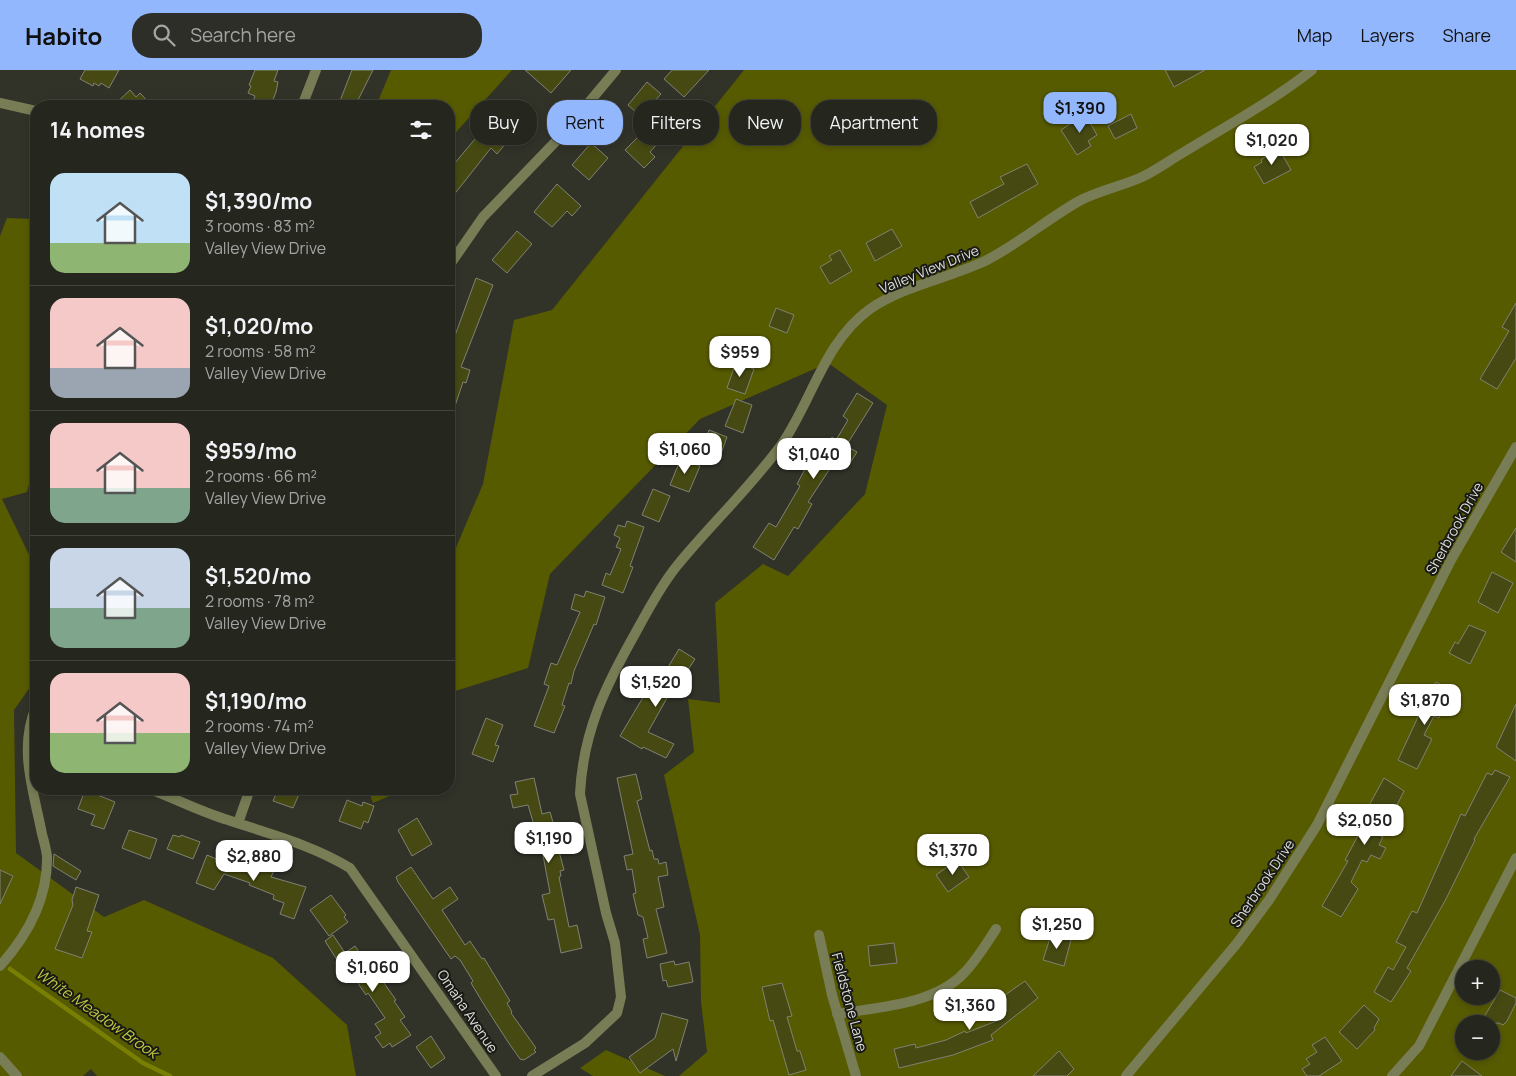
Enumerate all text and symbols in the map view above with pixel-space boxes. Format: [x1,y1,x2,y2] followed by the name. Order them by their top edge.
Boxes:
[132,13,482,58] search box
[25,19,102,52] text: Habito
[150,21,178,49] icon: search
[190,22,296,48] text: Search here
[1297,23,1332,47] text: Map
[1360,23,1414,47] text: Layers
[1442,23,1491,47] text: Share
[1039,92,1121,134] pin: $1,390
[1054,97,1106,119] text: $1,390
[470,100,537,145] chip: Buy
[547,100,623,145] chip: Rent
[633,100,719,145] chip: Filters
[729,100,801,145] chip: New
[811,100,937,145] chip: Apartment
[50,116,145,144] text: 14 homes
[407,116,435,144] icon: filters
[1231,124,1313,166] pin: $1,020
[1246,129,1298,151] text: $1,020
[205,187,312,215] text: $1,390/mo
[90,193,150,253] icon: home
[205,215,315,237] text: 3 rooms · 83 m²
[205,237,326,259] text: Valley View Drive
[876,240,982,298] street label: Valley View Drive
[205,312,313,340] text: $1,020/mo
[90,318,150,378] icon: home
[710,336,770,378] pin: $959
[205,340,316,362] text: 2 rooms · 58 m²
[720,341,760,363] text: $959
[205,362,326,384] text: Valley View Drive
[644,432,726,475] pin: $1,060
[205,437,297,465] text: $959/mo
[659,438,711,460] text: $1,060
[773,438,855,480] pin: $1,040
[90,443,150,503] icon: home
[788,443,840,465] text: $1,040
[205,465,317,487] text: 2 rooms · 66 m²
[1421,479,1487,577] street label: Sherbrook Drive
[205,487,326,509] text: Valley View Drive
[205,562,311,590] text: $1,520/mo
[90,568,150,628] icon: home
[205,590,314,612] text: 2 rooms · 78 m²
[205,612,326,634] text: Valley View Drive
[615,666,697,708] pin: $1,520
[631,671,681,693] text: $1,520
[1384,684,1466,726] pin: $1,870
[205,687,307,715] text: $1,190/mo
[1400,689,1450,711] text: $1,870
[90,693,150,753] icon: home
[205,715,314,737] text: 2 rooms · 74 m²
[205,737,326,759] text: Valley View Drive
[1324,804,1406,846] pin: $2,050
[1338,809,1392,831] text: $2,050
[508,822,590,864] pin: $1,190
[526,827,572,849] text: $1,190
[912,834,994,876] pin: $1,370
[1225,835,1299,931] street label: Sherbrook Drive
[928,839,978,861] text: $1,370
[213,840,295,882] pin: $2,880
[227,845,281,867] text: $2,880
[1016,908,1098,950] pin: $1,250
[1032,913,1082,935] text: $1,250
[332,950,414,993] pin: $1,060
[828,950,872,1054] street label: Fieldstone Lane
[347,956,399,978] text: $1,060
[1455,960,1500,1060] map controls
[1455,960,1500,1005] button: +
[32,963,165,1065] water label: White Meadow Brook
[433,966,503,1056] street label: Omaha Avenue
[929,988,1011,1031] pin: $1,360
[944,994,996,1016] text: $1,360
[1455,1015,1500,1060] button: −

